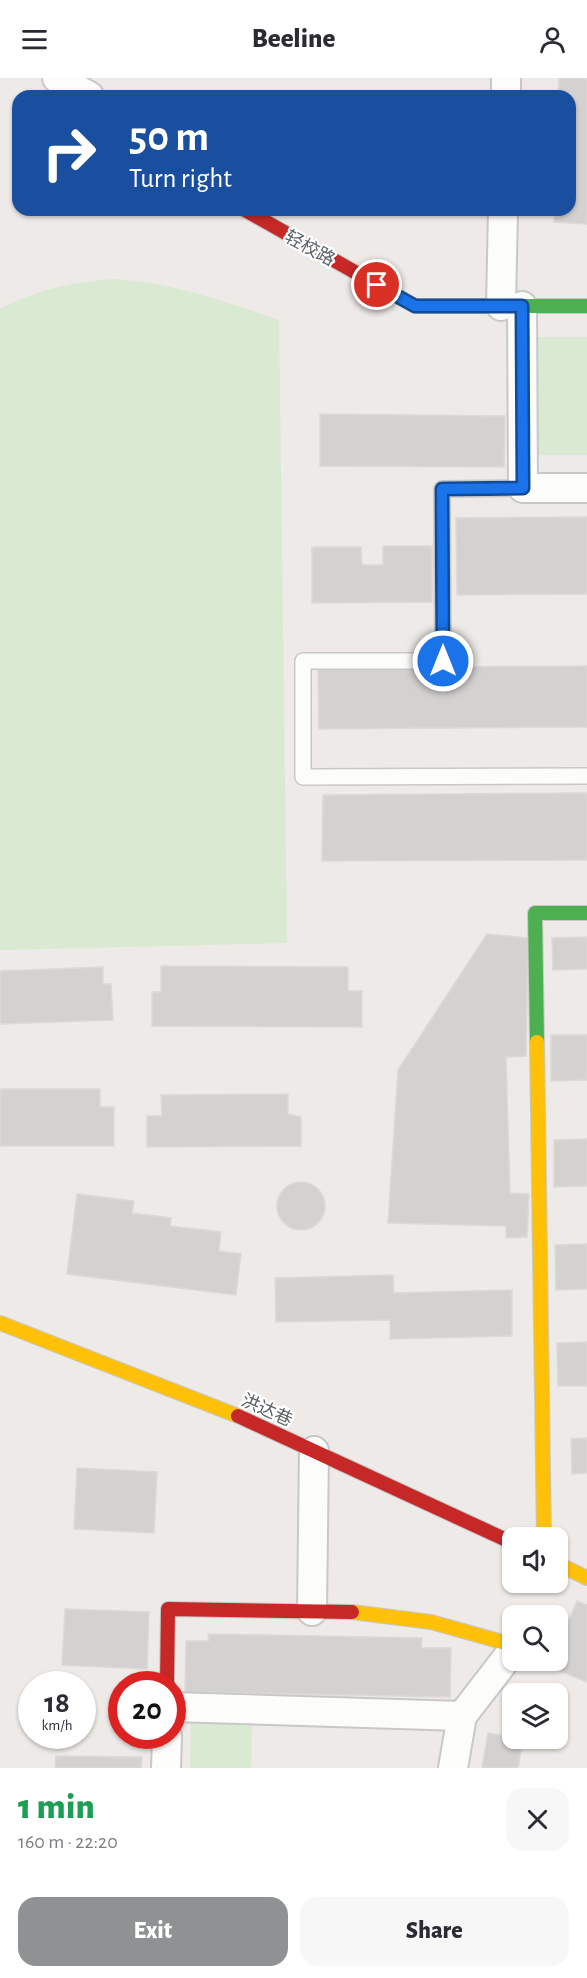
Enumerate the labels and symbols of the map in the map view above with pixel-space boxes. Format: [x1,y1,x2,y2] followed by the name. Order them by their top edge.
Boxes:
[282,226,338,270] street label: 轻校路
[351,259,402,310] pin
[411,629,475,693] position arrow
[238,1390,296,1430] street label: 洪达巷
[108,1671,186,1749] speed limit sign: 20

